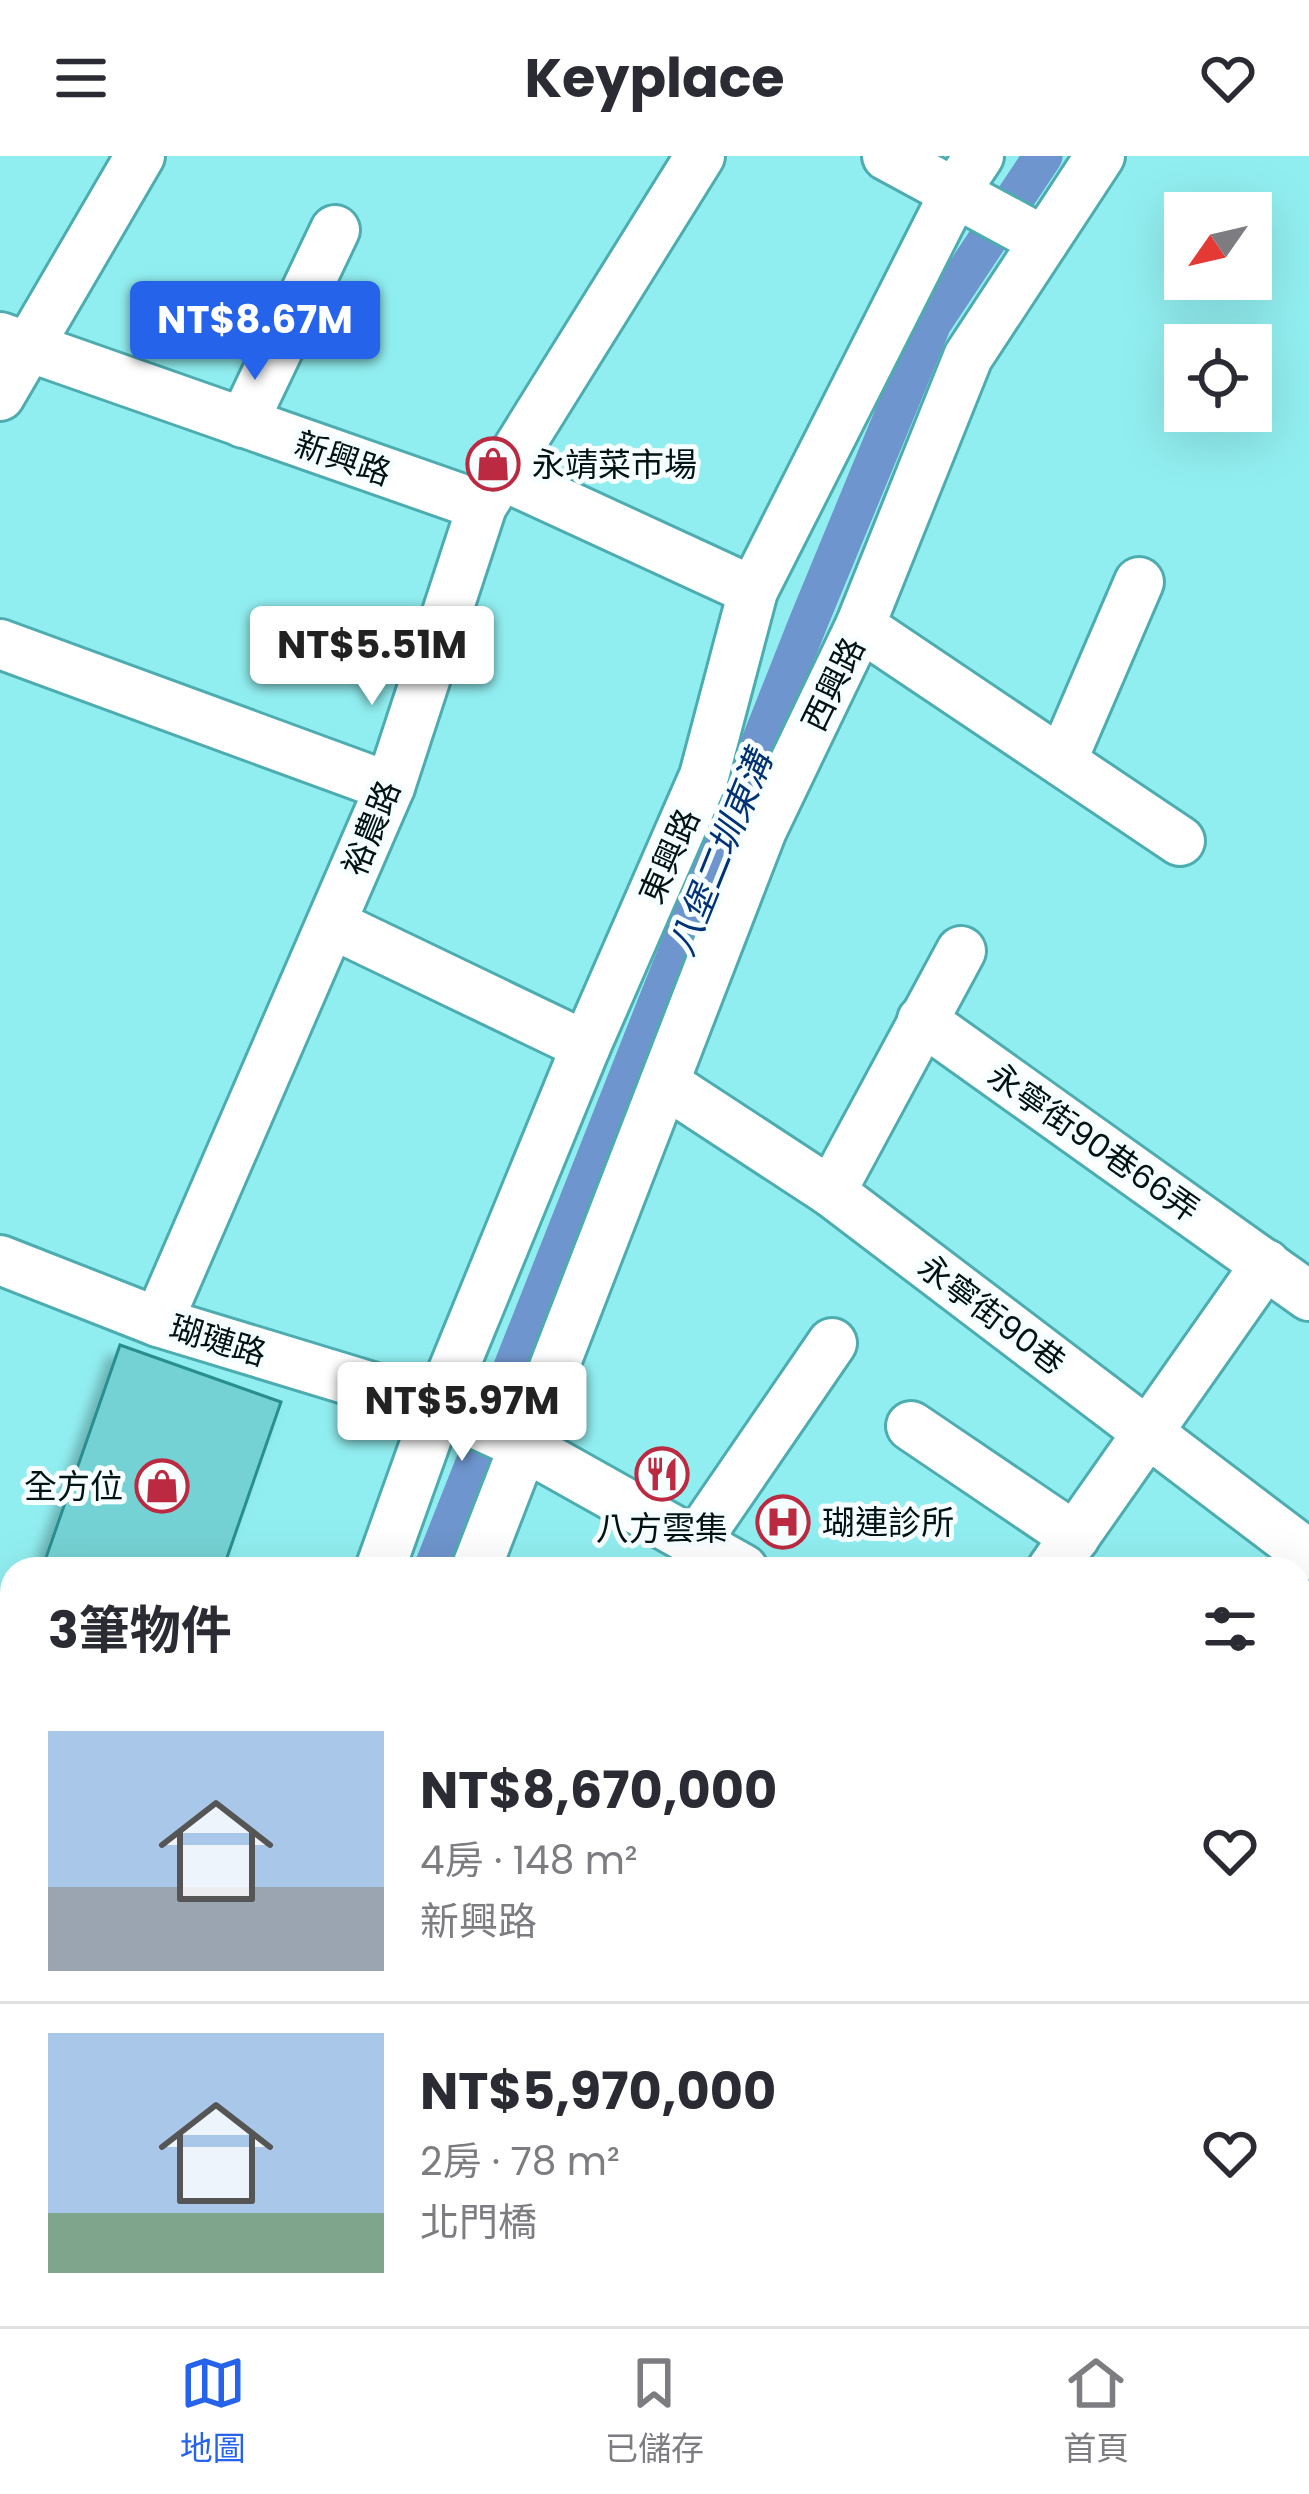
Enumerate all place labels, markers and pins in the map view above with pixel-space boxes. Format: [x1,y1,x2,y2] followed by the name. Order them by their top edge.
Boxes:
[131,281,379,383] pin: NT$8.67M
[465,436,521,492] shop icon: 永靖菜市場
[532,441,697,488] place label: 永靖菜市場
[248,606,496,708] pin: NT$5.51M
[338,1362,586,1464] pin: NT$5.97M
[634,1446,690,1502] restaurant icon: 八方雲集
[134,1458,190,1514] shop icon: 全方位
[24,1463,123,1510] place label: 全方位
[755,1494,811,1550] hospital icon: 瑚連診所
[822,1499,954,1546] place label: 瑚連診所
[596,1505,728,1552] place label: 八方雲集

